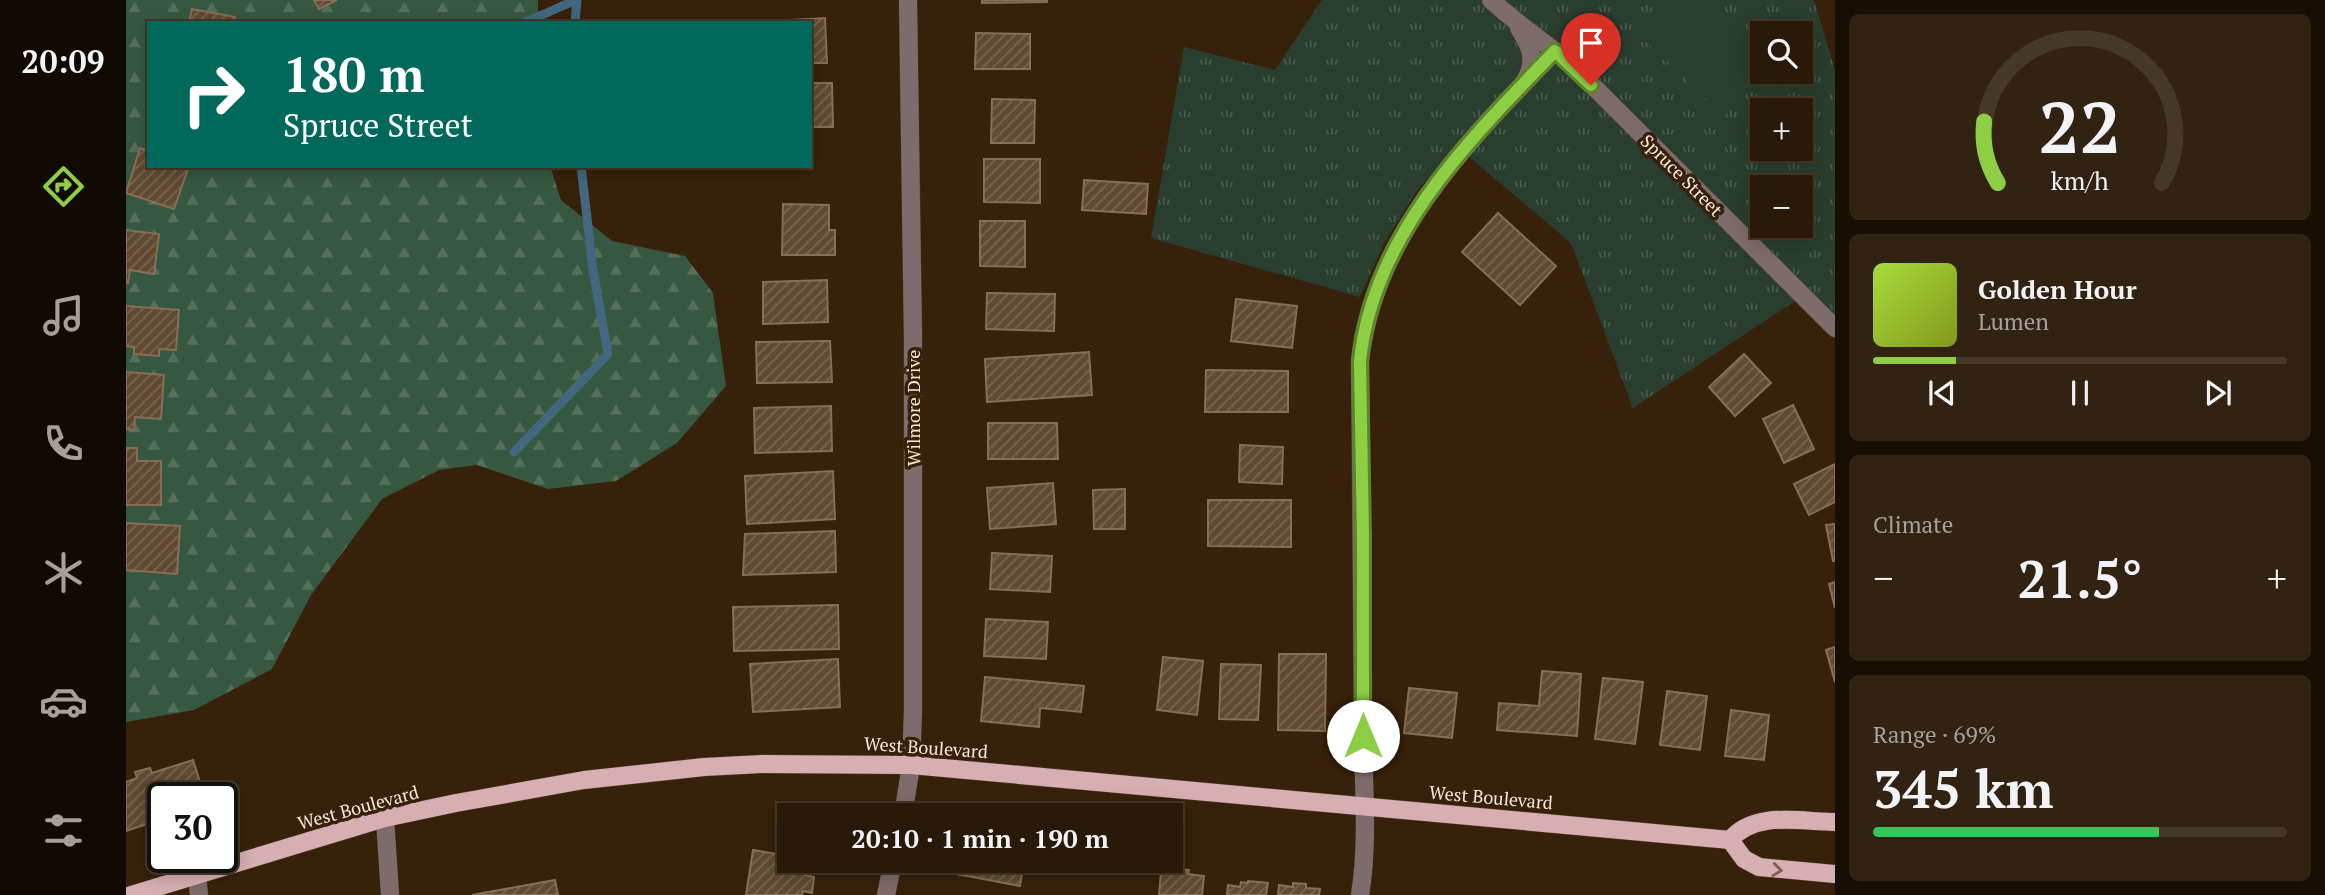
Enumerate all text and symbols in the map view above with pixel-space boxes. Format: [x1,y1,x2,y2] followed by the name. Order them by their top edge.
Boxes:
[1561,13,1621,85] pin
[1750,21,1813,238] map controls
[1750,21,1813,84] button: search
[1572,24,1610,62] icon: arrive
[21,40,105,82] text: 20:09
[283,41,425,106] text: 180 m
[168,49,259,140] icon: right
[2039,78,2121,175] text: 22
[1750,98,1813,161] button: +
[283,104,473,146] text: Spruce Street
[1636,129,1728,221] street label: Spruce Street
[39,162,88,211] icon: directions
[2051,164,2109,197] text: km/h
[1750,175,1813,238] button: −
[1978,272,2137,306] text: Golden Hour
[39,291,88,340] icon: music
[1978,306,2049,337] text: Lumen
[901,350,925,466] street label: Wilmore Drive
[1923,374,1961,412] icon: previous
[2061,374,2099,412] icon: pause
[2199,374,2237,412] icon: next
[39,419,88,468] icon: phone
[1873,509,1953,540] text: Climate
[2017,544,2143,613] text: 21.5°
[39,548,88,597] icon: climate
[1873,553,1893,603] text: −
[2267,553,2287,603] text: +
[39,677,88,726] icon: car
[1326,699,1400,773] position arrow
[1873,719,1996,750] text: Range · 69%
[863,731,989,763] street label: West Boulevard
[1873,754,2054,823] text: 345 km
[295,779,421,835] street label: West Boulevard
[1428,780,1554,814] street label: West Boulevard
[147,782,238,873] speed limit sign: 30
[39,806,88,855] icon: filters
[851,821,1109,855] text: 20:10 · 1 min · 190 m
[1771,862,1783,877] one-way arrow

